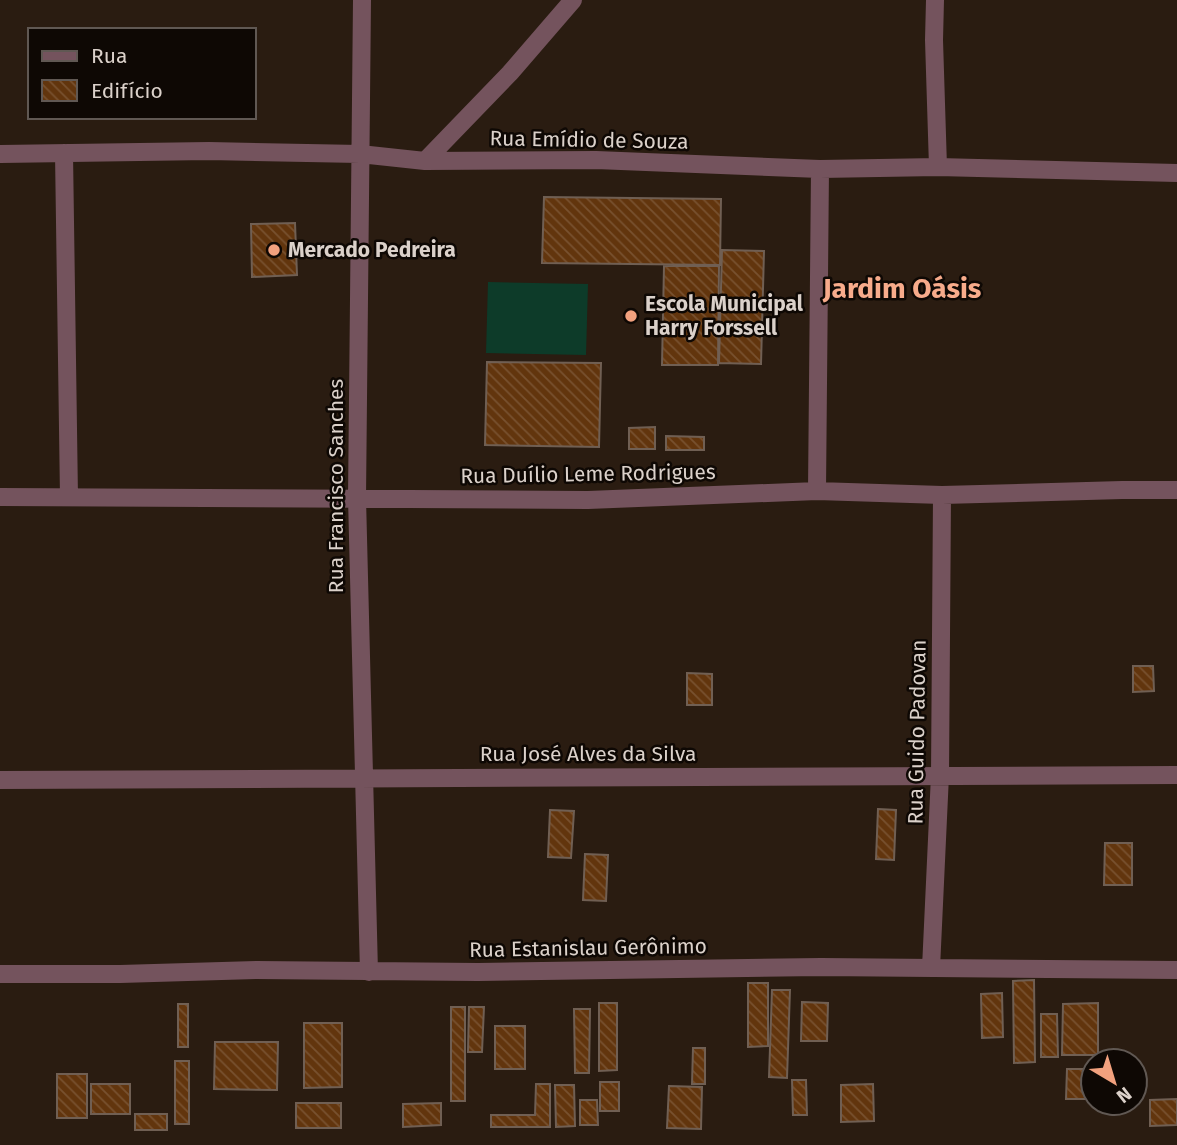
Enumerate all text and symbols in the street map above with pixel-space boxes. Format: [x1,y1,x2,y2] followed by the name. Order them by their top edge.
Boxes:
[28,28,256,119] legend
[91,43,127,69] text: Rua
[91,78,163,104] text: Edifício
[489,125,689,155] street label: Rua Emídio de Souza
[288,237,456,263] place label: Mercado Pedreira
[266,242,282,258] marker: Mercado Pedreira
[822,272,981,305] district label: Jardim Oásis
[645,291,804,341] place label: Escola Municipal Harry Forssell
[623,308,639,324] marker: Escola Municipal Harry Forssell
[323,379,349,593] street label: Rua Francisco Sanches
[460,459,716,489] street label: Rua Duílio Leme Rodrigues
[902,639,932,825] street label: Rua Guido Padovan
[480,741,696,767] street label: Rua José Alves da Silva
[469,933,707,963] street label: Rua Estanislau Gerônimo
[1079,1047,1149,1117] north arrow
[1112,1082,1136,1108] text: N

